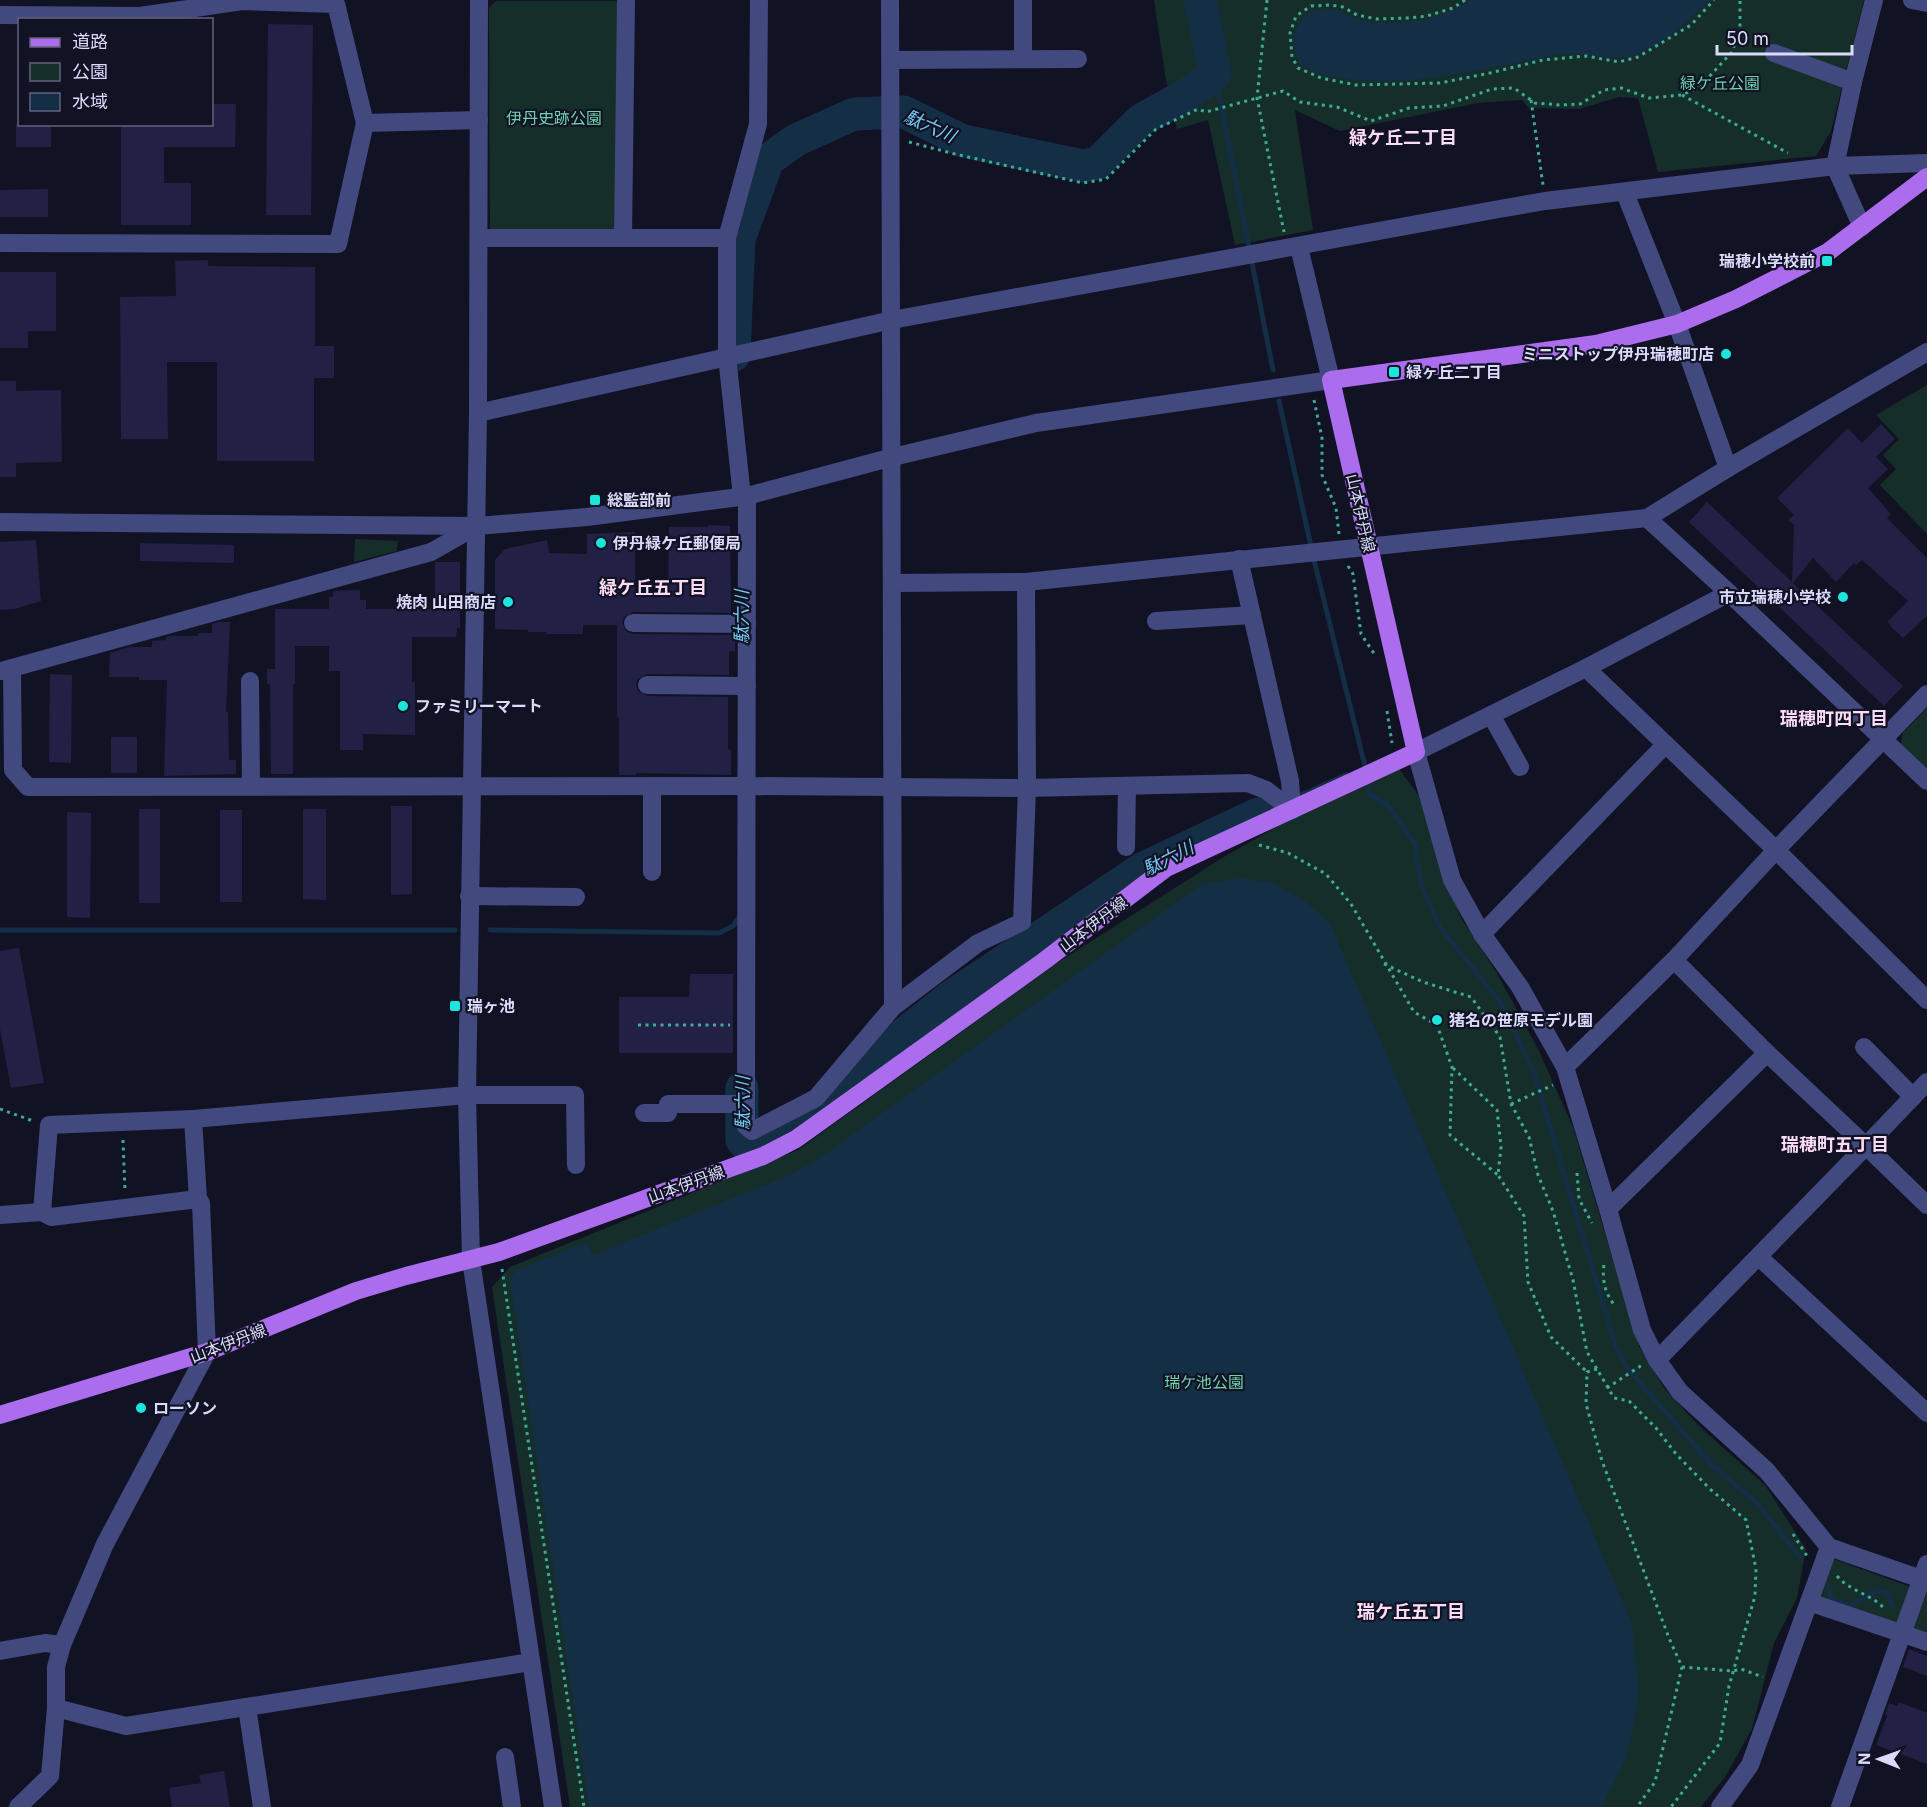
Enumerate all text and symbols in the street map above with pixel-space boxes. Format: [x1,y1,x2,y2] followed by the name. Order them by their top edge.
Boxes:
[18,18,213,126] legend
[1717,18,1852,56] scale bar
[1726,28,1769,49] text: 50 m
[72,31,108,52] text: 道路
[72,61,108,82] text: 公園
[1680,73,1760,93] park label: 緑ケ丘公園
[72,91,108,112] text: 水域
[901,105,961,147] water label: 駄六川
[506,108,602,128] park label: 伊丹史跡公園
[1349,127,1457,148] district label: 緑ケ丘二丁目
[1719,251,1815,271] place label: 瑞穂小学校前
[1820,254,1834,268] marker: 瑞穂小学校前
[1522,344,1714,364] place label: ミニストップ伊丹瑞穂町店
[1719,347,1733,361] marker: ミニストップ伊丹瑞穂町店
[1406,362,1502,382] place label: 緑ヶ丘二丁目
[1387,365,1401,379] marker: 緑ヶ丘二丁目
[1342,472,1380,554] street label: 山本伊丹線
[607,490,671,510] place label: 総監部前
[588,493,602,507] marker: 総監部前
[612,533,741,553] place label: 伊丹緑ケ丘郵便局
[594,536,608,550] marker: 伊丹緑ケ丘郵便局
[599,577,707,598] district label: 緑ケ丘五丁目
[1719,587,1831,607] place label: 市立瑞穂小学校
[731,588,752,644] water label: 駄六川
[1836,590,1850,604] marker: 市立瑞穂小学校
[396,592,496,612] place label: 焼肉 山田商店
[501,595,515,609] marker: 焼肉 山田商店
[415,696,543,716] place label: ファミリーマート
[396,699,410,713] marker: ファミリーマート
[1780,708,1888,729] district label: 瑞穂町四丁目
[1139,835,1199,880] water label: 駄六川
[1055,892,1131,956] street label: 山本伊丹線
[467,996,515,1016] place label: 瑞ヶ池
[448,999,462,1013] marker: 瑞ヶ池
[1449,1010,1593,1030] place label: 猪名の笹原モデル園
[1430,1013,1444,1027] marker: 猪名の笹原モデル園
[732,1074,753,1130] water label: 駄六川
[1781,1134,1889,1155] district label: 瑞穂町五丁目
[645,1161,727,1207] street label: 山本伊丹線
[187,1319,269,1367] street label: 山本伊丹線
[1164,1372,1244,1392] park label: 瑞ケ池公園
[153,1398,217,1418] place label: ローソン
[134,1401,148,1415] marker: ローソン
[1357,1601,1465,1622] district label: 瑞ケ丘五丁目
[1849,1729,1909,1789] north arrow
[1854,1752,1874,1765] text: N

